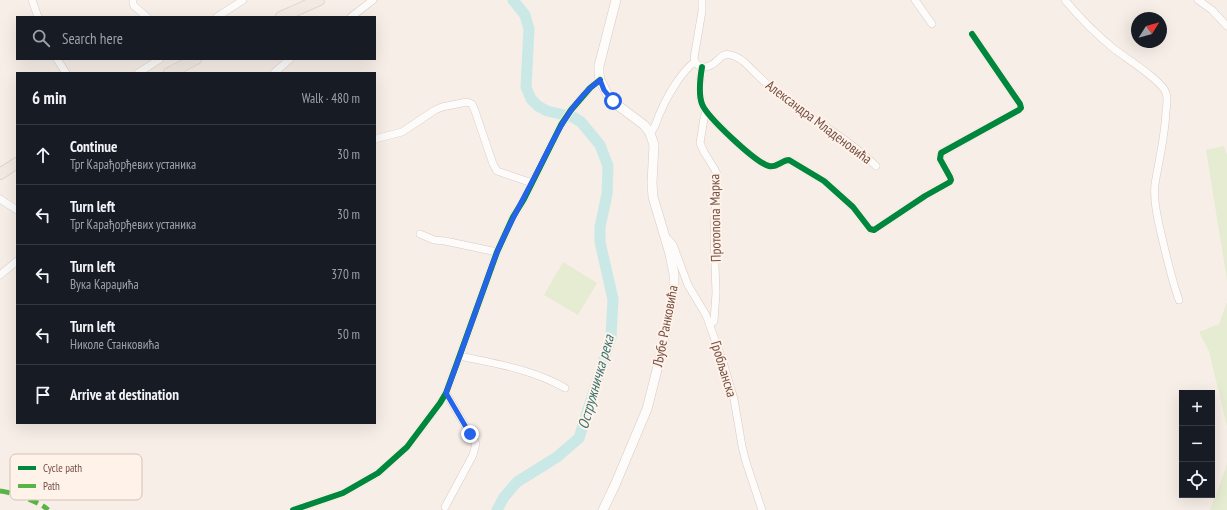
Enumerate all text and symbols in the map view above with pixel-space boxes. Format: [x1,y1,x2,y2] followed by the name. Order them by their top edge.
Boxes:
[1131,12,1167,48] north arrow
[16,16,376,60] search box
[30,27,52,49] icon: search
[62,29,123,48] text: Search here
[762,76,876,168] street label: Александра Младеновића
[32,87,66,109] text: 6 min
[302,90,360,107] text: Walk · 480 m
[604,92,622,110] route start
[70,137,117,156] text: Continue
[32,144,54,166] icon: ahead
[337,146,360,163] text: 30 m
[70,156,196,173] text: Трг Карађорђевих устаника
[705,174,725,262] street label: Протопопа Марка
[70,197,115,216] text: Turn left
[32,204,54,226] icon: left
[337,206,360,223] text: 30 m
[70,216,196,233] text: Трг Карађорђевих устаника
[70,257,115,276] text: Turn left
[32,264,54,286] icon: left
[331,266,360,283] text: 370 m
[70,276,139,293] text: Вука Караџића
[648,284,682,369] street label: Љубе Ранковића
[70,317,115,336] text: Turn left
[32,324,54,346] icon: left
[337,326,360,343] text: 50 m
[573,332,618,431] water label: Остружничка река
[70,336,159,353] text: Николе Станковића
[707,339,741,399] street label: Гробљанска
[32,384,54,406] icon: arrive
[70,385,179,404] text: Arrive at destination
[1179,390,1215,498] map controls
[1179,390,1215,426] button: +
[461,425,479,443] route end
[1179,426,1215,462] button: −
[10,454,142,500] legend
[43,461,82,475] text: Cycle path
[1179,462,1215,498] button: locate
[43,479,60,493] text: Path

